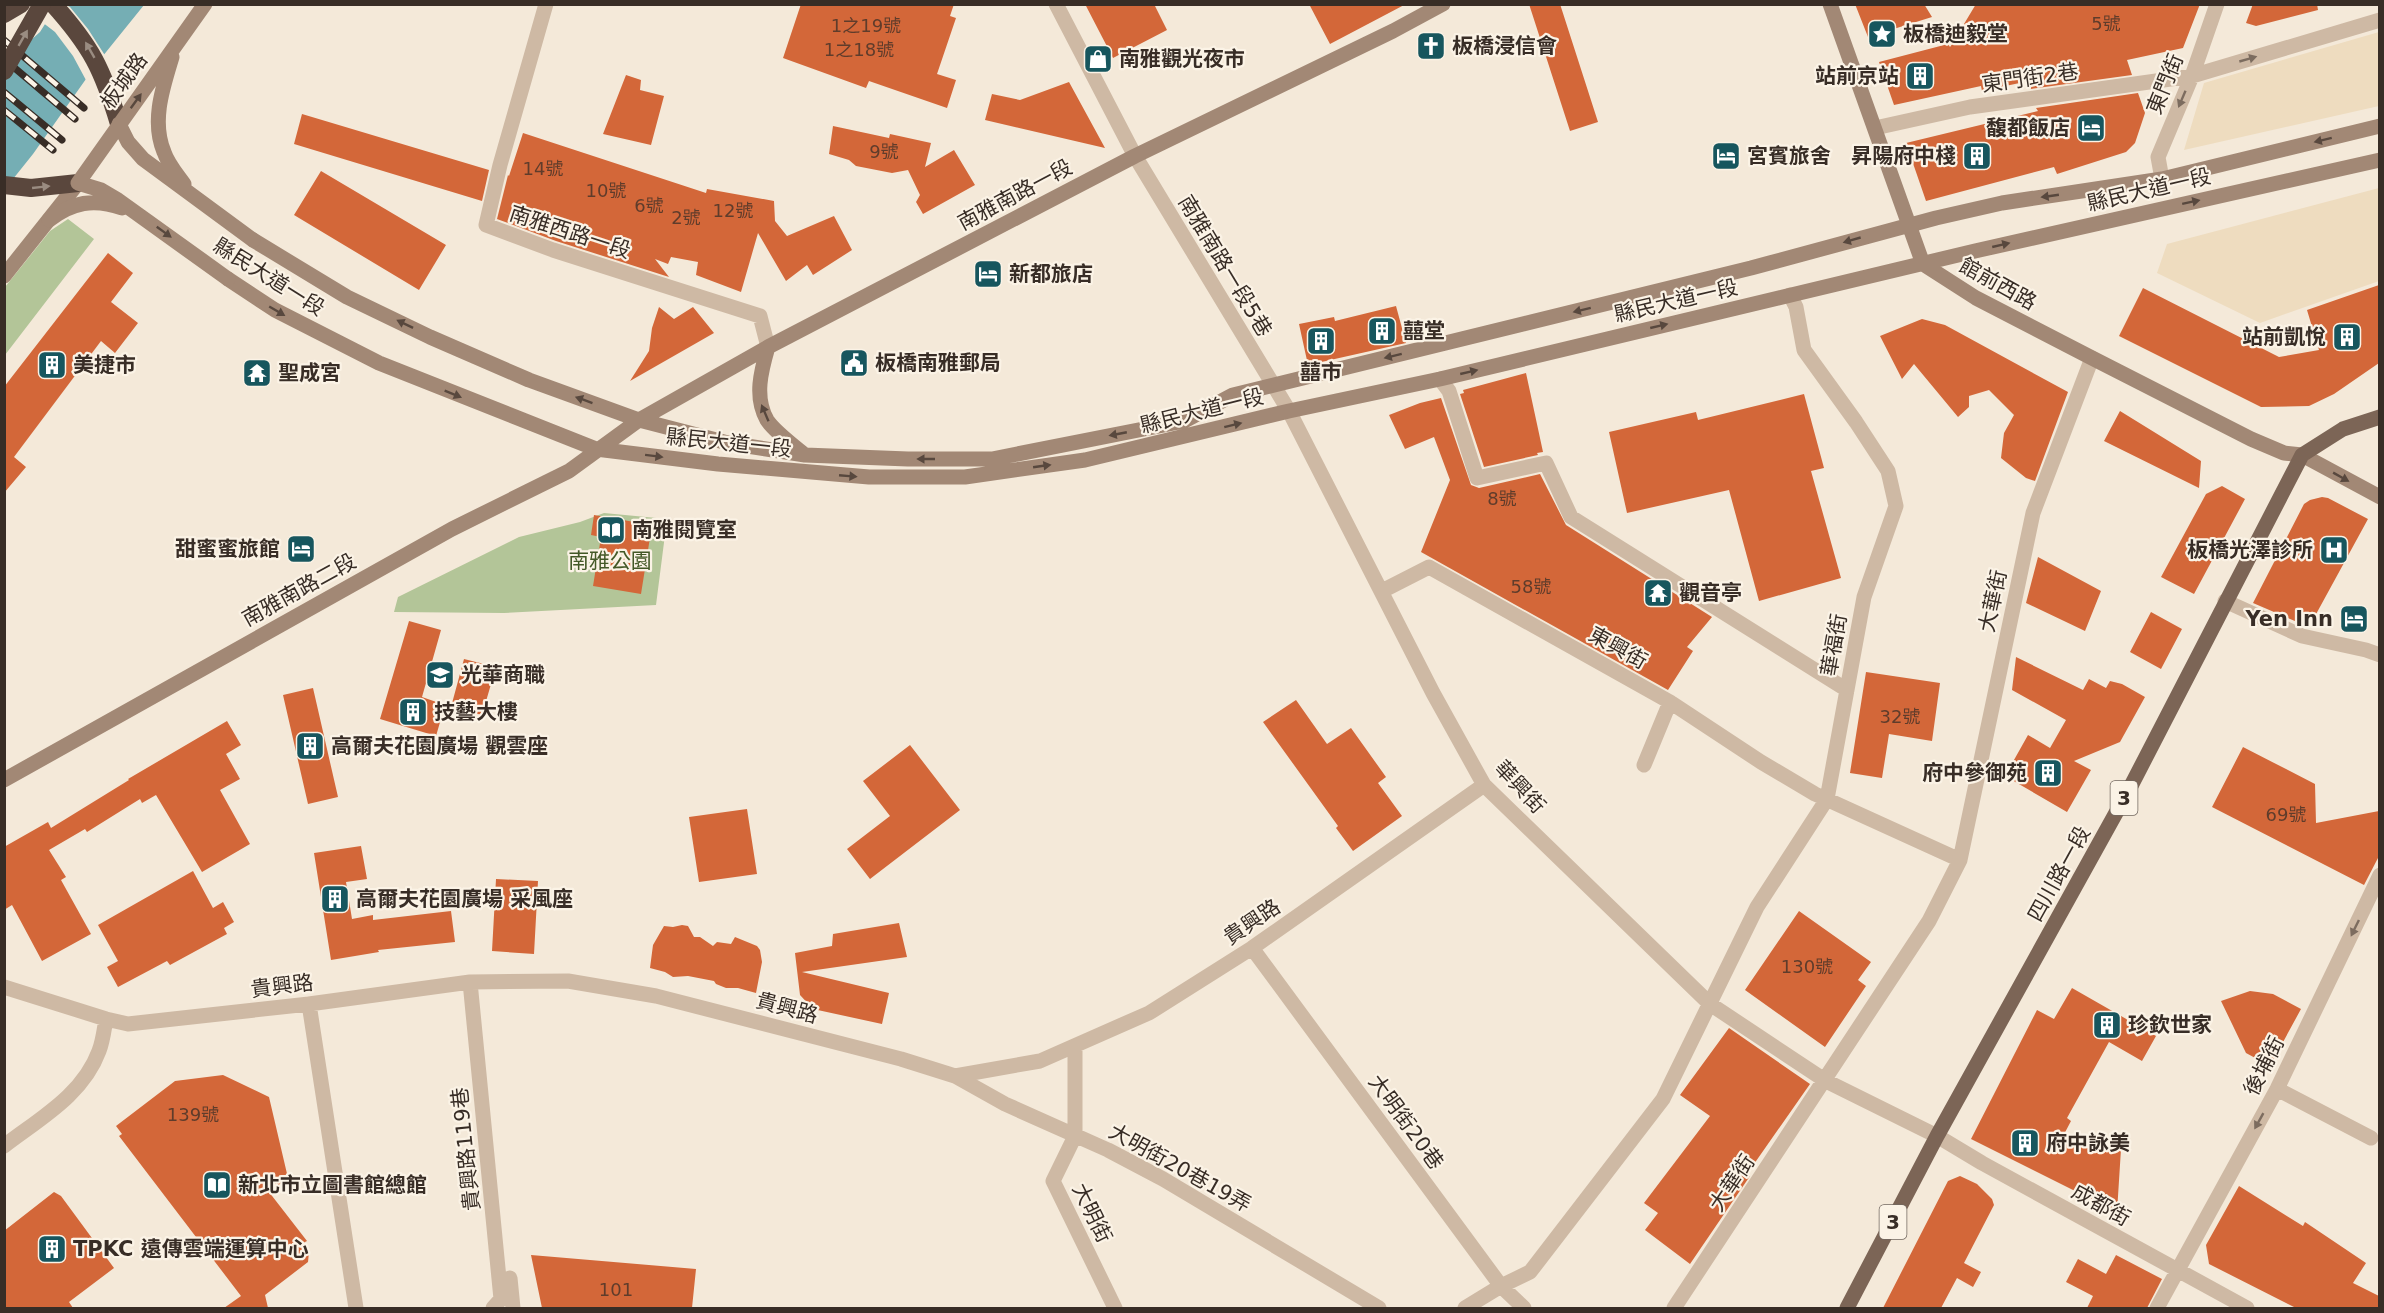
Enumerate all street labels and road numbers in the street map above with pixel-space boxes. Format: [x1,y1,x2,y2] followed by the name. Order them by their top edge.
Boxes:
[96,48,152,114] street label: 板城路
[2142,50,2188,118] street label: 東門街
[1980,59,2080,97] street label: 東門街2巷
[954,155,1076,235] street label: 南雅南路一段
[2085,164,2213,216] street label: 縣民大道一段
[1173,191,1277,341] street label: 南雅南路一段5巷
[506,201,634,263] street label: 南雅西路一段
[209,233,329,321] street label: 縣民大道一段
[1955,253,2041,315] street label: 館前西路
[1612,275,1740,327] street label: 縣民大道一段
[1138,384,1266,438] street label: 縣民大道一段
[665,424,793,462] street label: 縣民大道一段
[238,549,360,631] street label: 南雅南路二段
[1975,568,2011,634] street label: 大華街
[1817,612,1851,678] street label: 華福街
[1585,622,1651,674] street label: 東興街
[1490,756,1550,818] street label: 華興街
[2110,781,2138,815] road number: 3
[2023,822,2095,926] street label: 四川路一段
[1219,894,1285,950] street label: 貴興路
[249,970,315,1002] street label: 貴興路
[753,988,821,1028] street label: 貴興路
[2239,1032,2289,1100] street label: 後埔街
[1364,1070,1448,1174] street label: 大明街20巷
[448,1086,484,1212] street label: 貴興路119巷
[1105,1119,1255,1217] street label: 大明街20巷19弄
[1704,1150,1760,1216] street label: 大華街
[1067,1179,1117,1247] street label: 大明街
[2068,1179,2134,1231] street label: 成都街
[1880,1205,1906,1239] road number: 3

